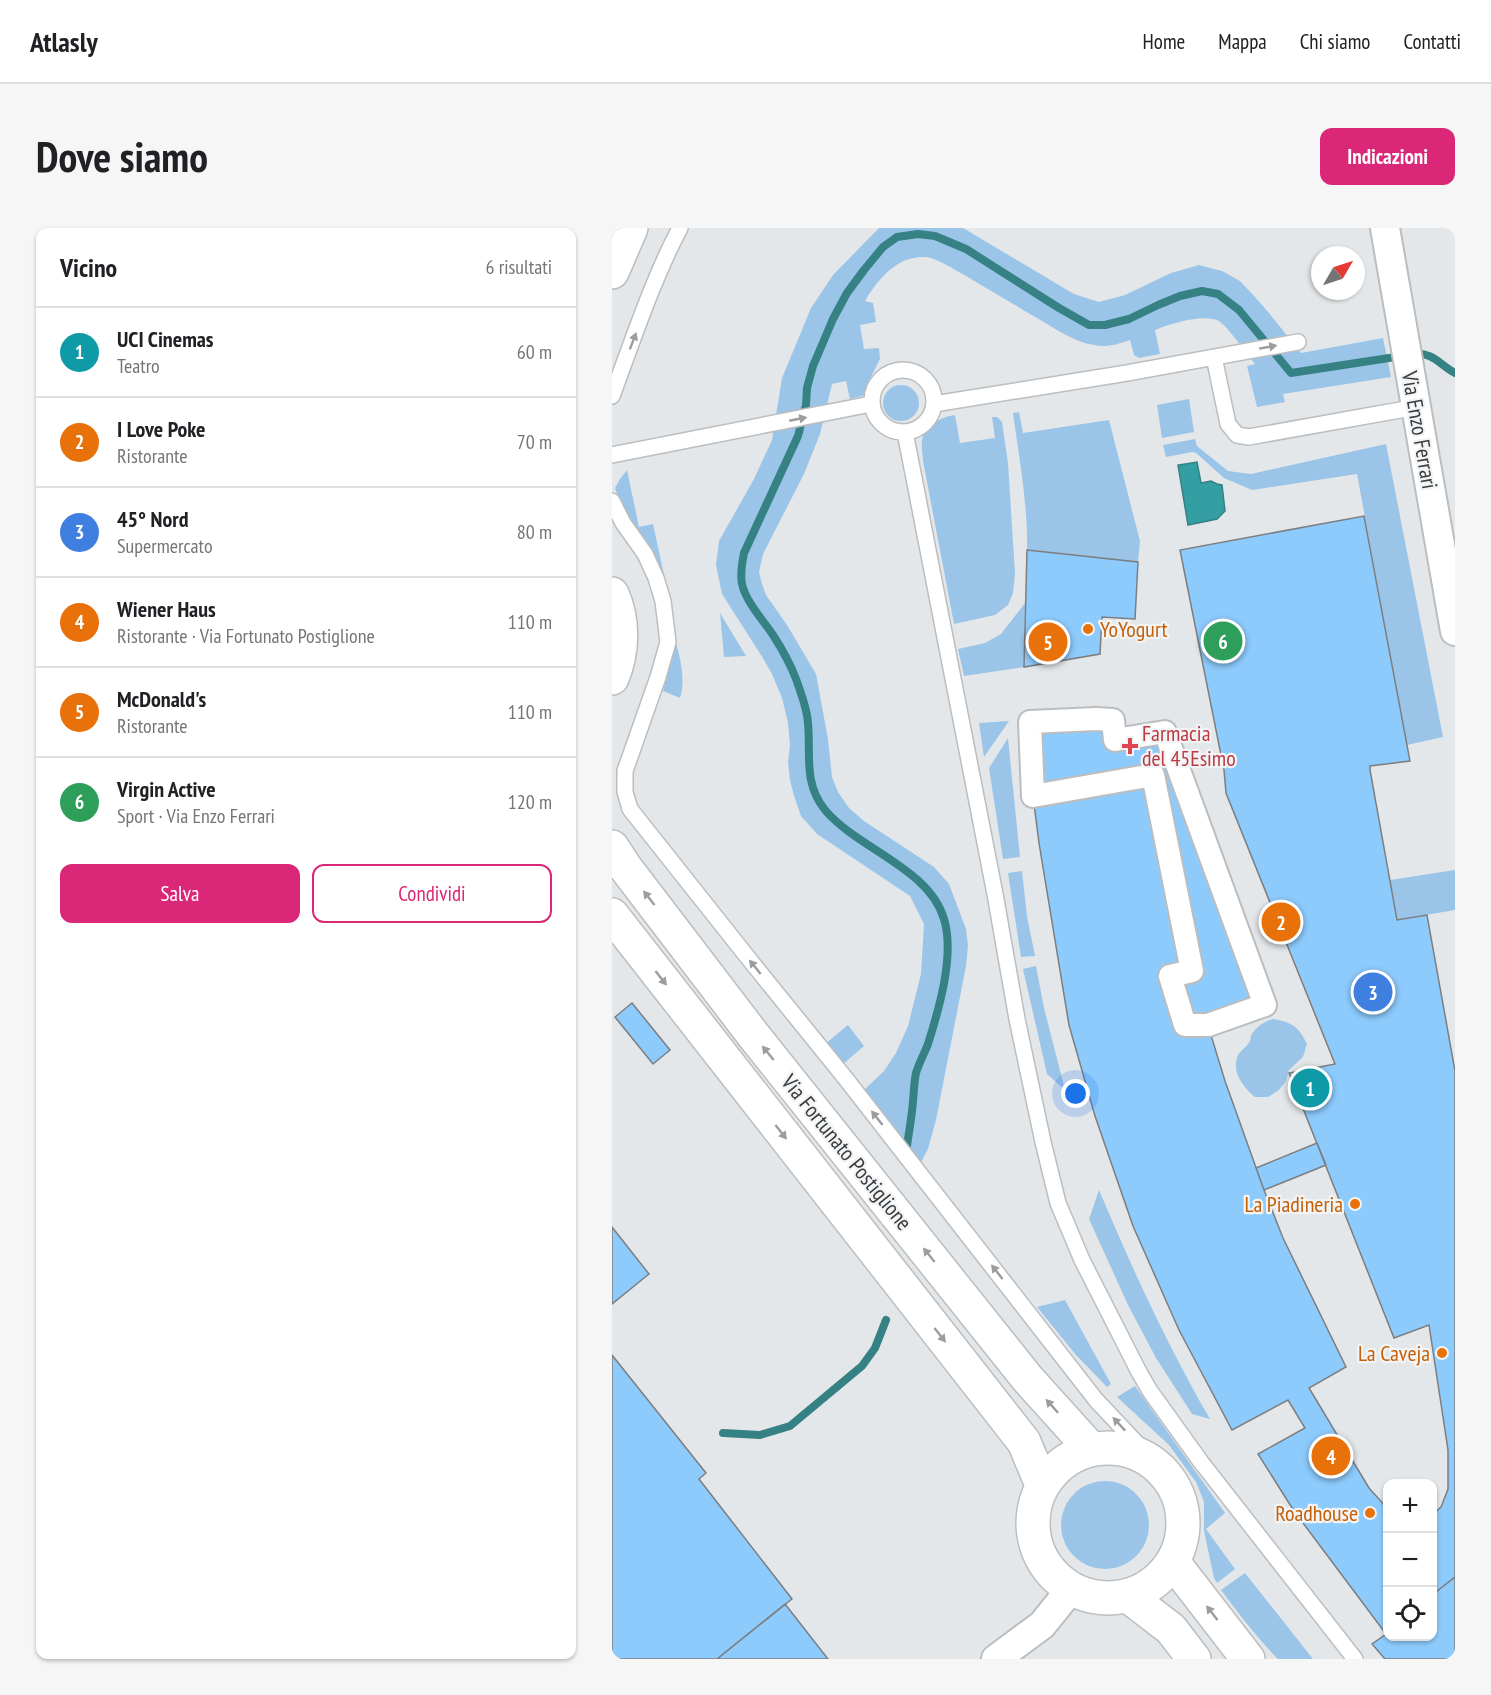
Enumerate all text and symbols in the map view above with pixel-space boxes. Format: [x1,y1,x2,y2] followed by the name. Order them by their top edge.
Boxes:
[30,23,98,60] text: Atlasly
[1143,28,1185,55] text: Home
[1218,28,1267,55] text: Mappa
[1300,28,1370,55] text: Chi siamo
[1403,28,1461,55] text: Contatti
[1320,128,1455,185] button: Indicazioni
[36,129,208,184] text: Dove siamo
[1311,246,1365,300] north arrow
[60,251,117,284] text: Vicino
[486,254,552,280] text: 6 risultati
[117,325,214,353] text: UCI Cinemas
[628,332,638,350] one-way arrow
[75,339,84,365] text: 1
[517,339,552,365] text: 60 m
[1259,343,1278,352] one-way arrow
[117,353,160,379] text: Teatro
[1396,368,1444,491] street label: Via Enzo Ferrari
[788,414,807,423] one-way arrow
[117,415,206,443] text: I Love Poke
[75,429,84,455] text: 2
[517,429,552,455] text: 70 m
[117,443,188,469] text: Ristorante
[117,505,188,533] text: 45° Nord
[75,519,84,545] text: 3
[517,519,552,545] text: 80 m
[117,533,213,559] text: Supermercato
[117,595,216,623] text: Wiener Haus
[75,609,84,635] text: 4
[508,609,552,635] text: 110 m
[1100,615,1168,643] place label: YoYogurt
[1204,618,1242,664] pin: 6
[1028,620,1068,664] pin: 5
[1081,622,1095,636] marker: YoYogurt
[117,623,375,649] text: Ristorante · Via Fortunato Postiglione
[117,685,206,713] text: McDonald's
[75,699,84,725] text: 5
[508,699,552,725] text: 110 m
[117,713,188,739] text: Ristorante
[1142,719,1236,772] place label: Farmacia del 45Esimo
[1123,739,1137,753] marker: Farmacia del 45Esimo
[117,775,216,803] text: Virgin Active
[75,789,84,815] text: 6
[508,789,552,815] text: 120 m
[117,803,275,829] text: Sport · Via Enzo Ferrari
[60,864,300,923] button: Salva
[312,864,552,923] button: Condividi
[643,891,655,906] one-way arrow
[1262,900,1300,944] pin: 2
[749,959,761,974] one-way arrow
[655,970,667,986] one-way arrow
[1354,970,1392,1014] pin: 3
[761,1045,774,1061] one-way arrow
[1290,1066,1330,1110] pin: 1
[775,1068,918,1236] street label: Via Fortunato Postiglione
[1061,1079,1090,1108] your location
[871,1111,883,1126] one-way arrow
[775,1124,787,1139] one-way arrow
[1245,1190,1343,1218] place label: La Piadineria
[1348,1197,1362,1211] marker: La Piadineria
[923,1247,935,1262] one-way arrow
[991,1265,1003,1280] one-way arrow
[934,1327,946,1342] one-way arrow
[1358,1339,1430,1367] place label: La Caveja
[1435,1346,1449,1360] marker: La Caveja
[1046,1399,1059,1414] one-way arrow
[1112,1417,1126,1432] one-way arrow
[1312,1434,1350,1478] pin: 4
[1383,1479,1437,1641] map controls
[1383,1479,1437,1533] button: +
[1275,1499,1358,1527] place label: Roadhouse
[1363,1506,1377,1520] marker: Roadhouse
[1383,1533,1437,1587] button: −
[1383,1587,1437,1641] button: locate
[1206,1605,1219,1621] one-way arrow

